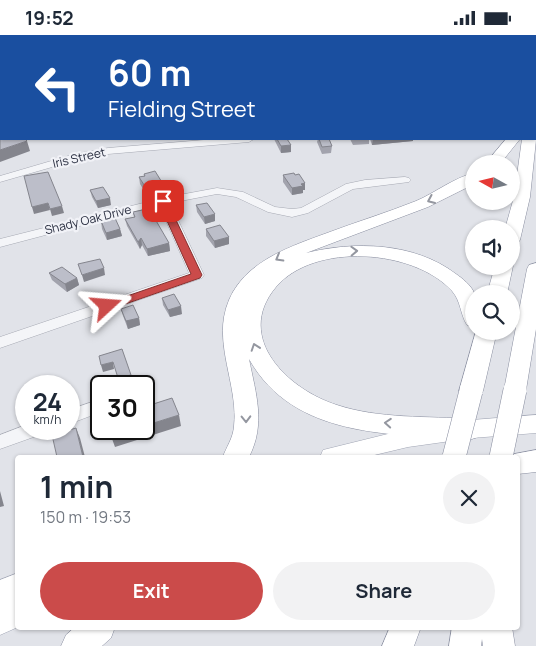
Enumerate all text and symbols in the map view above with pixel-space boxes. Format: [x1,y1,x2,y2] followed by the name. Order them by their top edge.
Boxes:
[25,5,74,31] text: 19:52
[108,49,191,97] text: 60 m
[25,55,90,120] icon: left
[108,94,256,124] text: Fielding Street
[51,143,107,172] street label: Iris Street
[465,155,520,210] north arrow
[465,155,520,340] map controls
[142,180,184,222] pin
[149,187,177,215] icon: arrive
[427,194,436,205] one-way arrow
[43,201,133,239] street label: Shady Oak Drive
[465,220,520,275] button: sound
[350,245,358,256] one-way arrow
[275,252,284,262] one-way arrow
[80,279,132,331] position arrow
[465,285,520,340] button: search
[251,343,261,352] one-way arrow
[90,375,155,440] speed limit sign: 30
[33,384,62,419] text: 24
[34,411,61,428] text: km/h
[241,415,251,423] one-way arrow
[384,417,392,428] one-way arrow
[40,466,113,507] text: 1 min
[443,472,495,524] button: close
[40,506,131,528] text: 150 m · 19:53
[40,562,263,620] button: Exit
[273,562,495,620] button: Share

